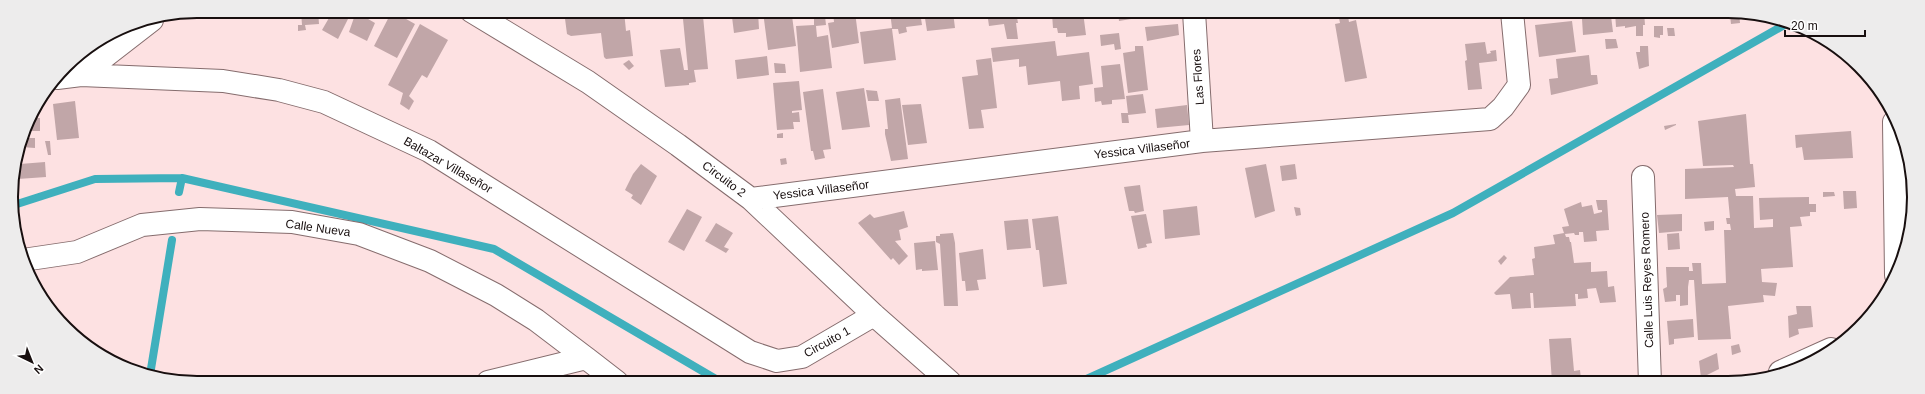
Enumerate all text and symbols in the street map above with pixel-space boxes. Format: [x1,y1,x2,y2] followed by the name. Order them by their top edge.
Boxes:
[1785,12,1865,38] scale bar
[1791,19,1818,33] text: 20 m
[1189,49,1207,105] street label: Las Flores
[401,134,495,196] street label: Baltazar Villaseñor
[1093,136,1191,162] street label: Yessica Villaseñor
[700,158,749,200] street label: Circuito 2
[772,177,870,203] street label: Yessica Villaseñor
[1638,211,1656,348] street label: Calle Luis Reyes Romero
[285,217,352,240] street label: Calle Nueva
[801,323,853,360] street label: Circuito 1
[12,342,52,382] north arrow
[32,362,46,376] text: N

